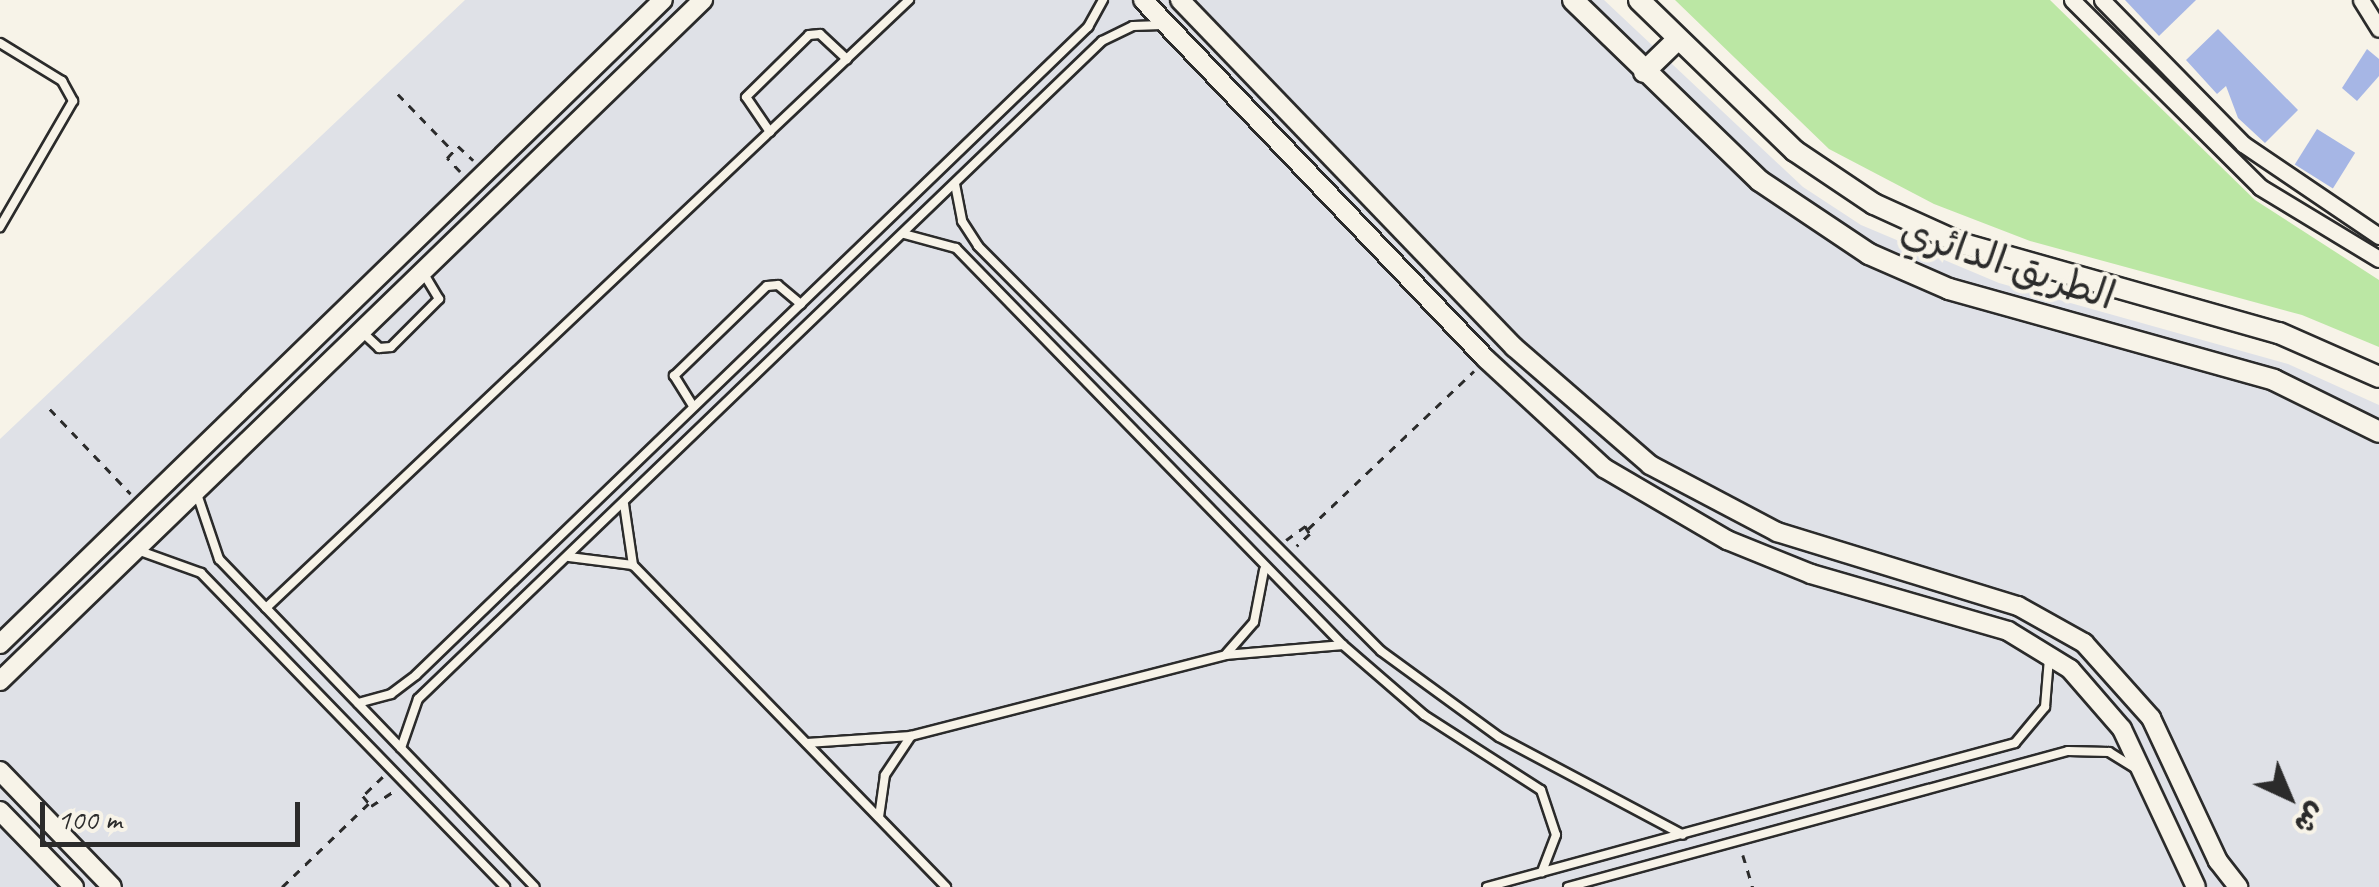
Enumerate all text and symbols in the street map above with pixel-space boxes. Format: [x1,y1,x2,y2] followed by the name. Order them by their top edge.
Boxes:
[1895,206,2121,320] street label: الطريق الدائري
[2239,747,2339,847] north arrow
[45,782,305,844] scale bar
[2287,796,2333,842] text: ش
[57,800,122,838] text: 100 m

